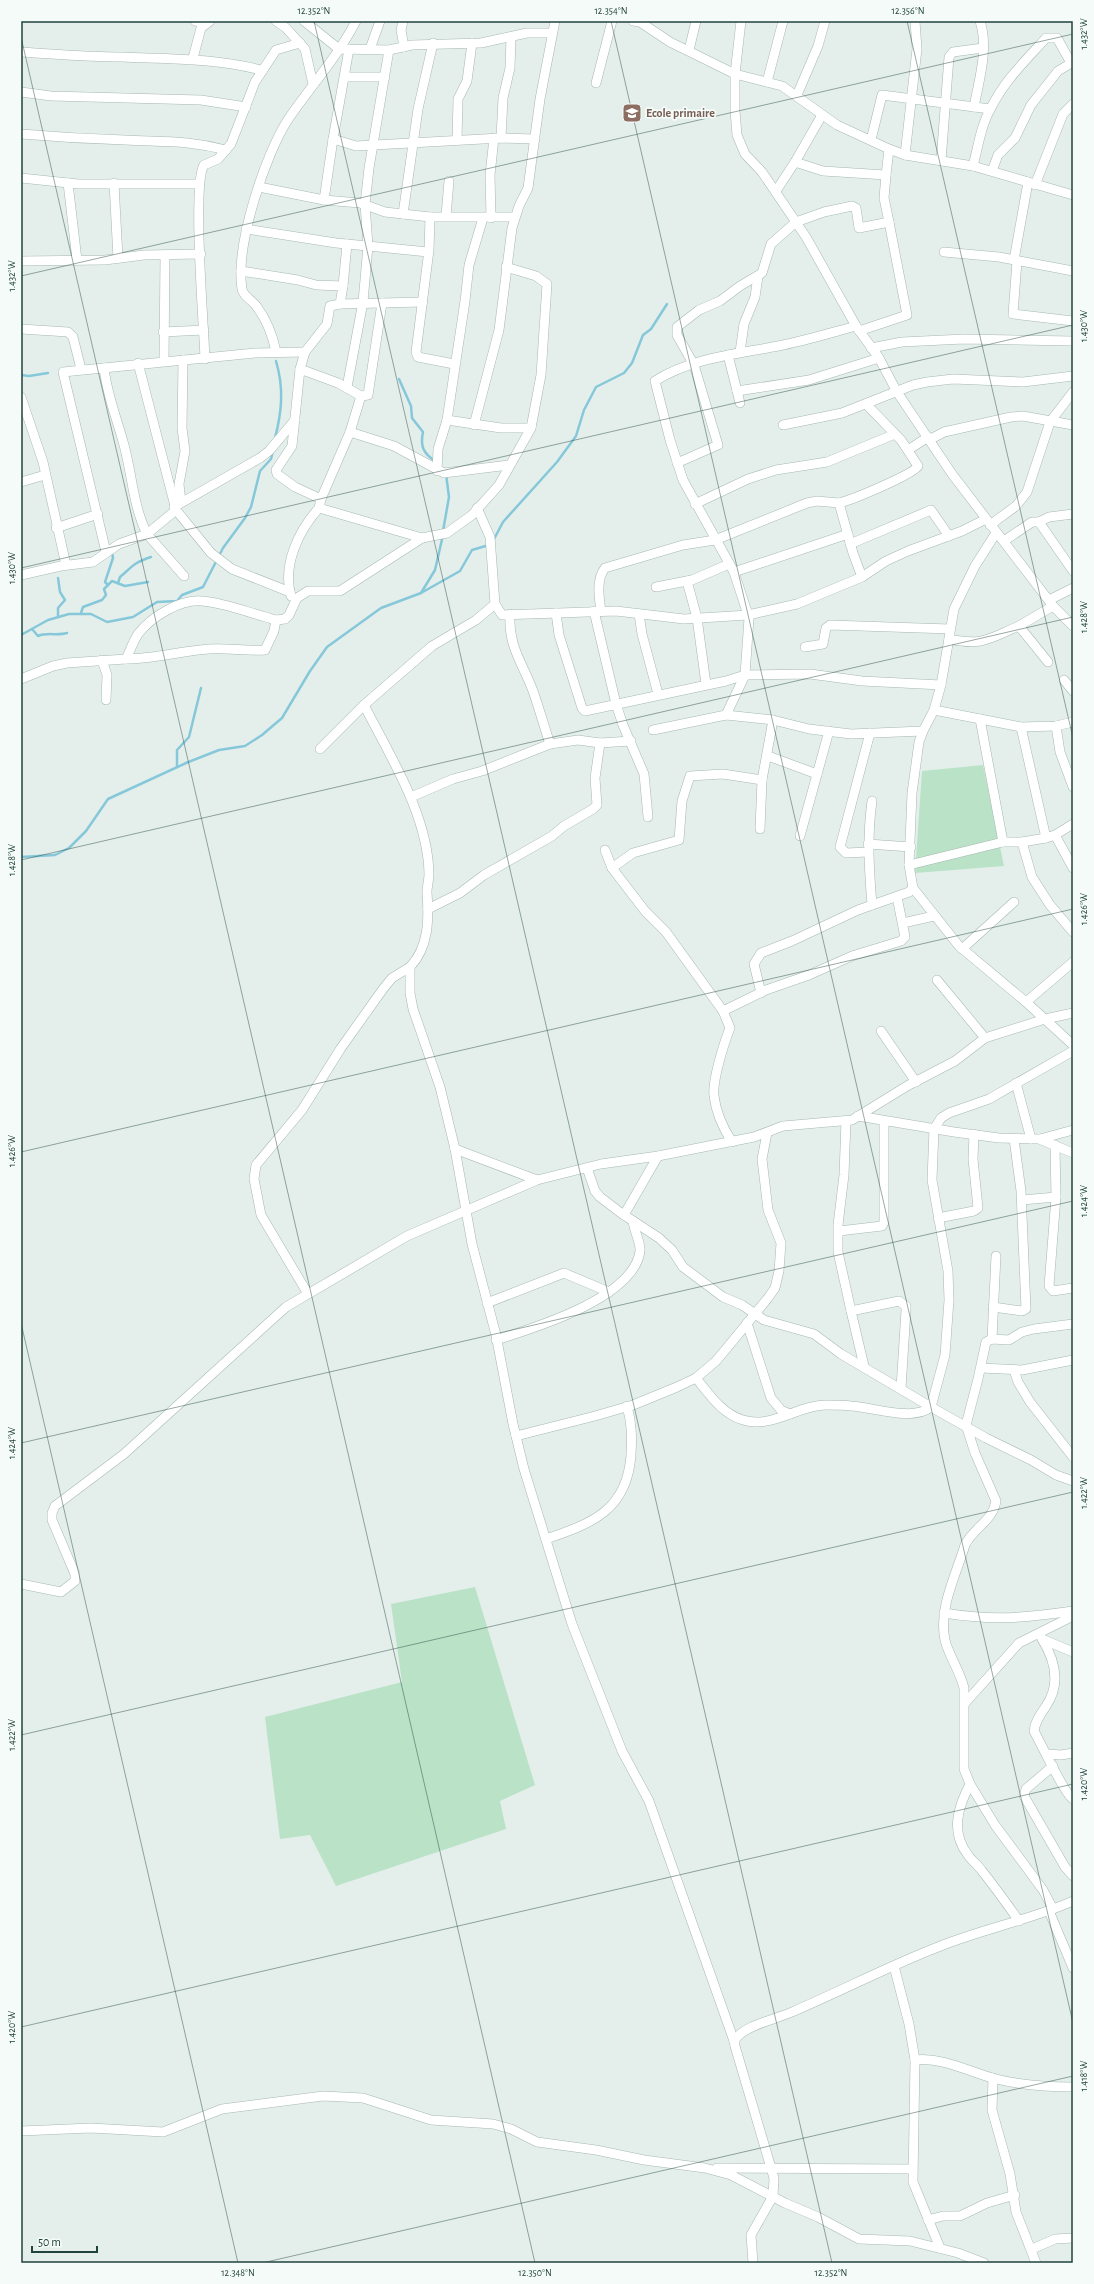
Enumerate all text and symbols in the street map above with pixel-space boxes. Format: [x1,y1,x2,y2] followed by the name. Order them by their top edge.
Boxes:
[298,6,330,16] text: 12.352°N
[594,6,628,16] text: 12.354°N
[891,6,925,16] text: 12.356°N
[1079,18,1089,50] text: 1.432°W
[621,102,643,124] school or university icon: Ecole primaire
[646,107,715,119] place label: Ecole primaire
[7,260,17,292] text: 1.432°W
[1079,310,1089,342] text: 1.430°W
[7,552,17,584] text: 1.430°W
[1079,601,1089,633] text: 1.428°W
[7,844,17,876] text: 1.428°W
[1079,893,1089,925] text: 1.426°W
[7,1135,17,1167] text: 1.426°W
[1079,1185,1089,1217] text: 1.424°W
[7,1427,17,1459] text: 1.424°W
[1079,1477,1089,1509] text: 1.422°W
[7,1719,17,1751] text: 1.422°W
[1079,1768,1089,1800] text: 1.420°W
[7,2011,17,2043] text: 1.420°W
[1079,2061,1089,2091] text: 1.418°W
[32,2228,97,2254] scale bar
[38,2236,61,2248] text: 50 m
[221,2268,255,2278] text: 12.348°N
[518,2268,552,2278] text: 12.350°N
[815,2268,847,2278] text: 12.352°N

